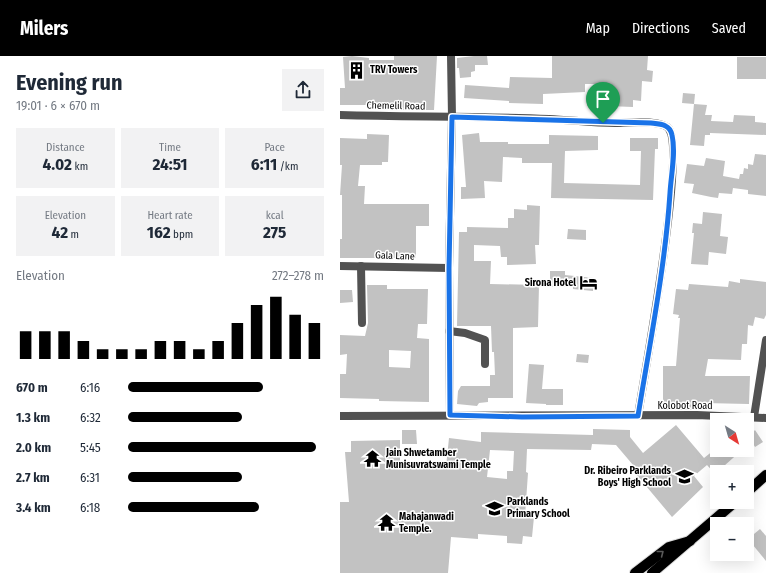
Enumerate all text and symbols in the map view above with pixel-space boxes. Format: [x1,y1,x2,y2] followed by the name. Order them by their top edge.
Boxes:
[20,17,68,40] text: Milers
[586,20,610,37] text: Map
[632,20,690,37] text: Directions
[712,20,746,37] text: Saved
[347,60,367,80] building icon: TRV Towers
[370,64,418,76] place label: TRV Towers
[16,69,123,96] text: Evening run
[282,69,324,111] button: share
[586,82,620,123] pin
[592,88,614,110] icon: arrive
[16,98,100,113] text: 19:01 · 6 × 670 m
[367,99,425,113] street label: Chemelil Road
[46,141,85,154] text: Distance
[159,141,181,154] text: Time
[264,141,285,154] text: Pace
[43,154,72,175] text: 4.02
[153,154,187,175] text: 24:51
[251,154,277,175] text: 6:11
[72,160,88,173] text: km
[277,160,298,173] text: /km
[45,209,86,222] text: Elevation
[147,209,193,222] text: Heart rate
[266,209,284,222] text: kcal
[52,222,68,243] text: 42
[147,222,171,243] text: 162
[263,222,286,243] text: 275
[68,228,79,241] text: m
[171,228,193,241] text: bpm
[375,249,415,263] street label: Gala Lane
[16,268,65,283] text: Elevation
[272,268,324,283] text: 272–278 m
[579,273,599,293] hotel icon: Sirona Hotel
[525,277,576,289] place label: Sirona Hotel
[16,380,48,395] text: 670 m
[80,380,100,395] text: 6:16
[657,400,713,412] street label: Kolobot Road
[16,410,50,425] text: 1.3 km
[80,410,101,425] text: 6:32
[710,413,754,457] north arrow
[710,413,754,561] map controls
[16,440,51,455] text: 2.0 km
[80,440,101,455] text: 5:45
[385,447,491,471] place label: Jain Shwetamber Munisuvratswami Temple
[363,449,383,469] temple icon: Jain Shwetamber Munisuvratswami Temple
[584,465,672,489] place label: Dr. Ribeiro Parklands Boys' High School
[710,465,754,509] button: +
[674,467,694,487] school or university icon: Dr. Ribeiro Parklands Boys' High School
[16,470,50,485] text: 2.7 km
[80,470,100,485] text: 6:31
[507,496,570,520] place label: Parklands Primary School
[484,498,504,518] school or university icon: Parklands Primary School
[16,500,51,515] text: 3.4 km
[80,500,100,515] text: 6:18
[399,511,454,535] place label: Mahajanwadi Temple.
[376,513,396,533] temple icon: Mahajanwadi Temple.
[710,517,754,561] button: −
[656,551,663,558] one-way arrow

